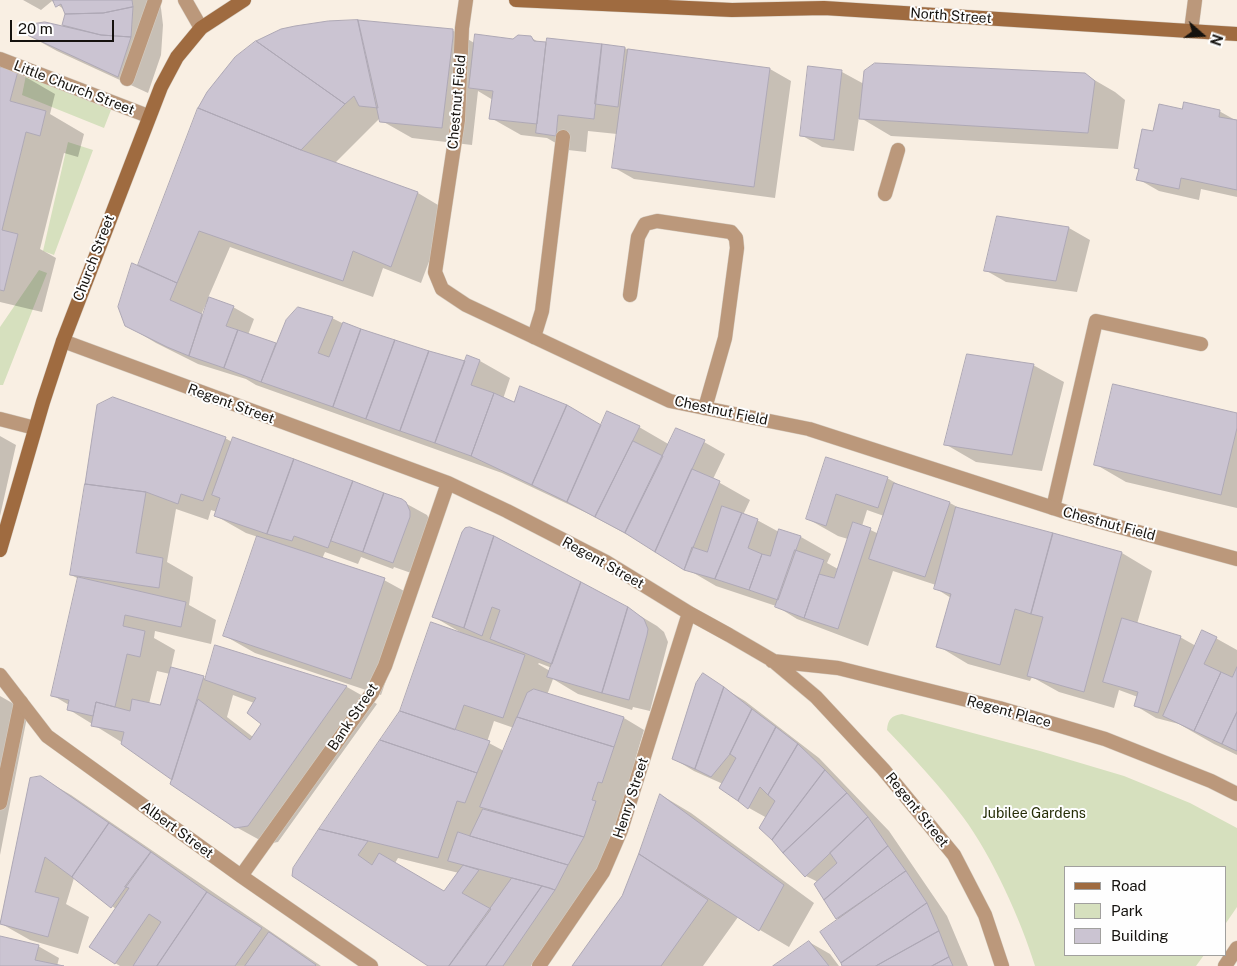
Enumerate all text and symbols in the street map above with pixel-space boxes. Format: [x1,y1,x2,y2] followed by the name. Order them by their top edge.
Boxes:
[910,5,992,27] street label: North Street
[12,10,116,42] scale bar
[1177,10,1227,60] north arrow
[18,20,53,37] text: 20 m
[1207,32,1226,48] text: N
[444,54,470,150] street label: Chestnut Field
[11,57,137,119] street label: Little Church Street
[70,212,118,304] street label: Church Street
[185,381,277,427] street label: Regent Street
[673,393,769,429] street label: Chestnut Field
[1061,504,1157,544] street label: Chestnut Field
[559,534,647,592] street label: Regent Street
[324,680,382,754] street label: Bank Street
[965,693,1053,731] street label: Regent Place
[610,755,652,841] street label: Henry Street
[882,769,952,851] street label: Regent Street
[138,798,216,862] street label: Albert Street
[982,806,1086,822] park label: Jubilee Gardens
[1064,866,1227,956] legend
[1111,877,1147,894] text: Road
[1111,902,1143,919] text: Park
[1111,927,1169,944] text: Building

